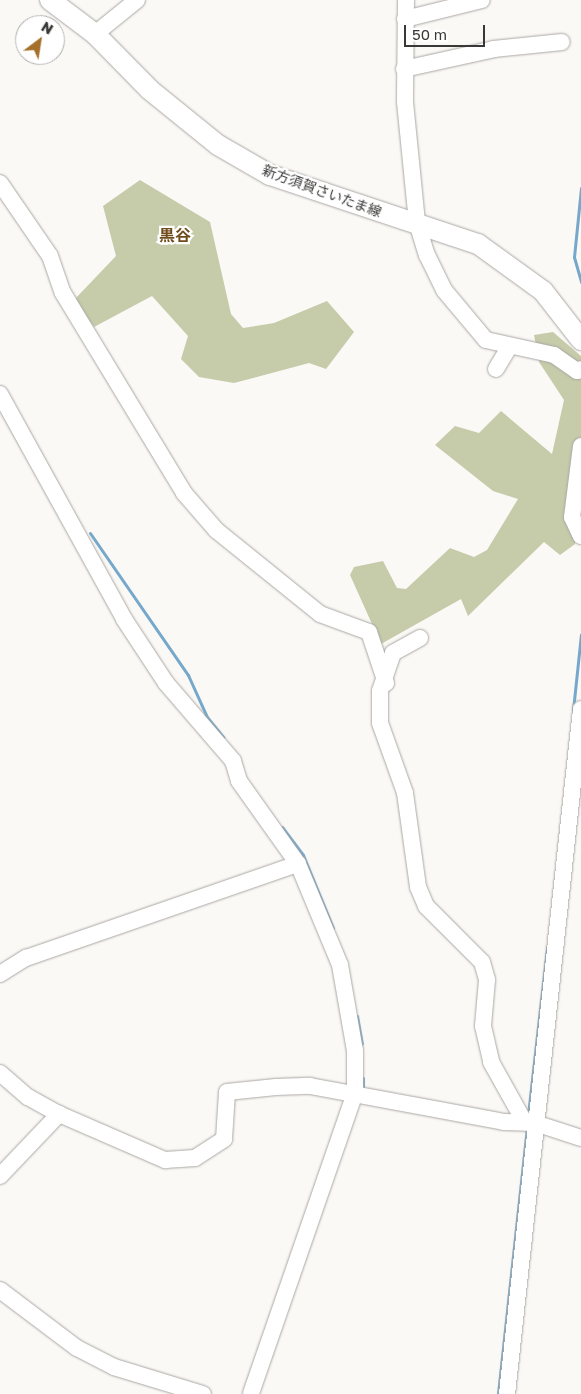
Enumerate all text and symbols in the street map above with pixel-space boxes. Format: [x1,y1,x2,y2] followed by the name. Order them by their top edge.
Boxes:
[15,15,65,65] north arrow
[406,15,487,47] scale bar
[39,18,56,38] text: N
[412,25,447,43] text: 50 m
[260,162,384,220] street label: 新方須賀さいたま線
[159,225,191,245] district label: 黒谷

